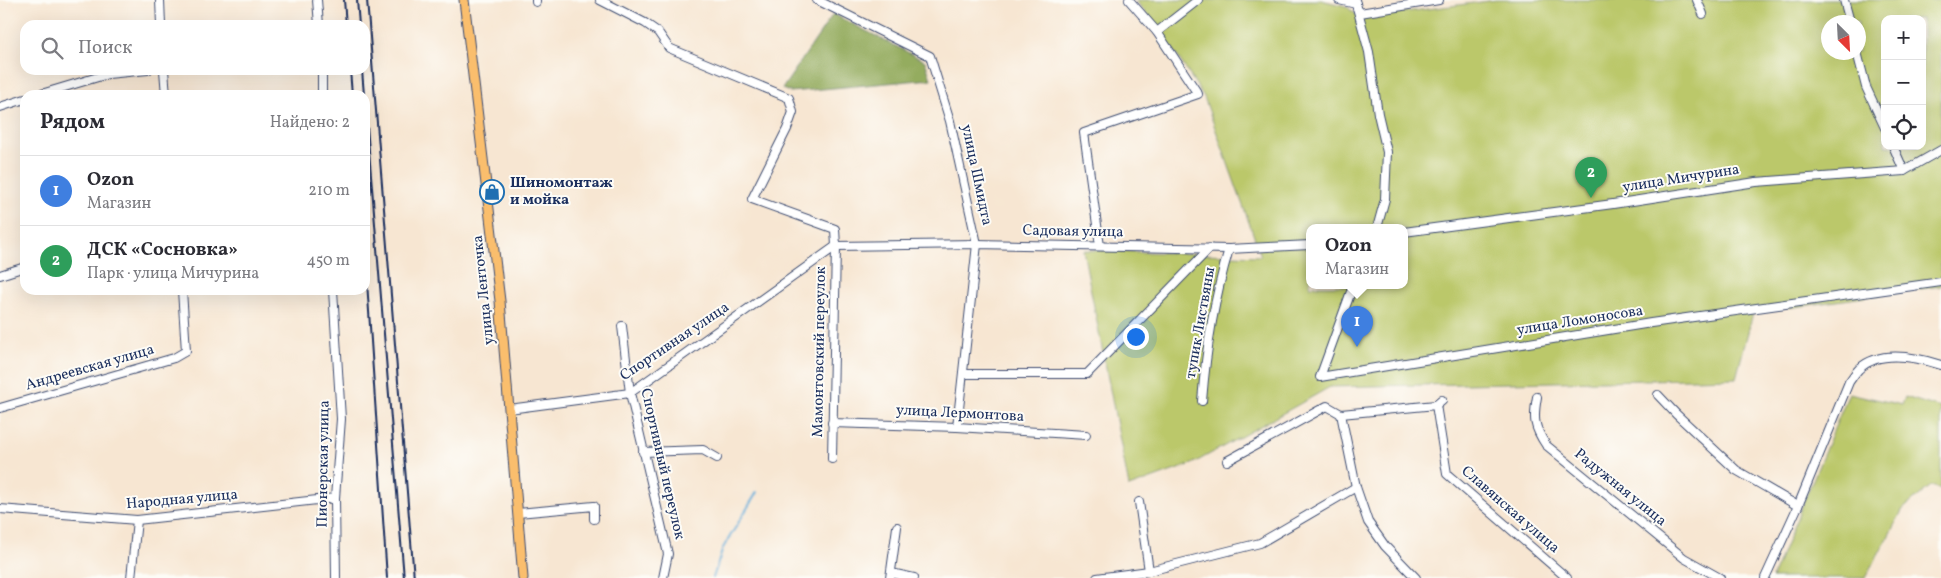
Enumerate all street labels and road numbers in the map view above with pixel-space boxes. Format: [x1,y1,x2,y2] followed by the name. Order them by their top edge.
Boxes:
[955,123,997,227] street label: улица Шмидта
[1621,159,1741,199] street label: улица Мичурина
[1022,221,1124,243] street label: Садовая улица
[468,234,500,346] street label: улица Ленточка
[1181,265,1221,381] street label: тупик Листвяны
[808,266,832,438] street label: Мамонтовский переулок
[616,298,734,386] street label: Спортивная улица
[1515,301,1645,341] street label: улица Ломоносова
[23,340,157,396] street label: Андреевская улица
[634,386,690,542] street label: Спортивный переулок
[312,400,336,528] street label: Пионерская улица
[895,400,1025,428] street label: улица Лермонтова
[1569,444,1671,532] street label: Радужная улица
[1456,461,1564,559] street label: Славянская улица
[125,485,239,515] street label: Народная улица

